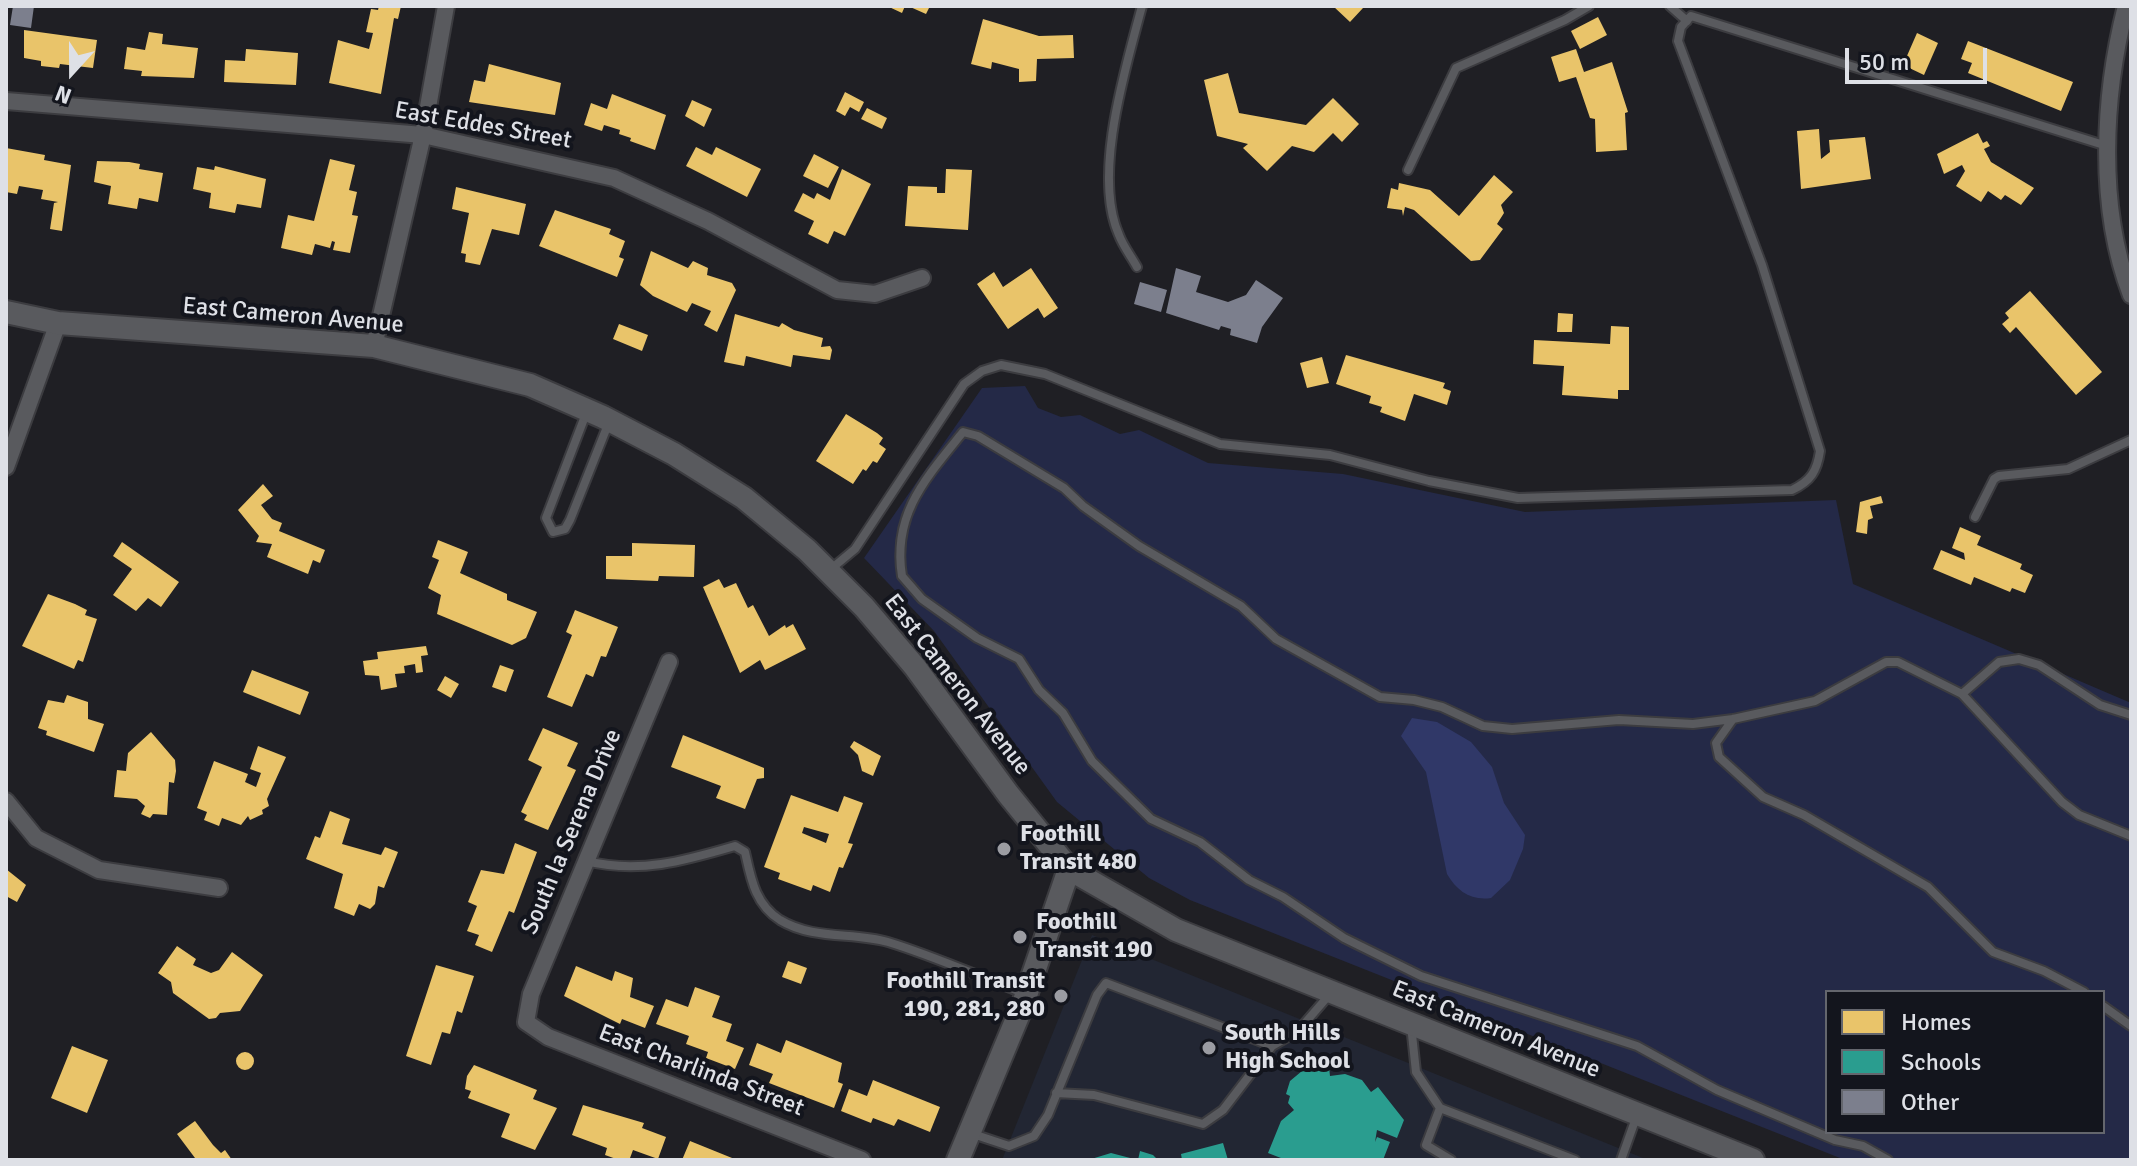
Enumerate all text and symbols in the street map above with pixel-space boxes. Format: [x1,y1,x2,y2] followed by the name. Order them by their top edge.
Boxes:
[32,32,112,112] north arrow
[1849,32,1991,82] scale bar
[1859,47,1909,77] text: 50 m
[51,80,75,110] text: N
[392,96,574,156] street label: East Eddes Street
[181,292,405,340] street label: East Cameron Avenue
[877,589,1037,781] street label: East Cameron Avenue
[516,725,628,939] street label: South la Serena Drive
[1020,821,1137,877] place label: Foothill Transit 480
[995,840,1013,858] marker: Foothill Transit 480
[1036,909,1153,965] place label: Foothill Transit 190
[1011,928,1029,946] marker: Foothill Transit 190
[886,968,1045,1024] place label: Foothill Transit 190, 281, 280
[1388,975,1604,1085] street label: East Cameron Avenue
[1052,987,1070,1005] marker: Foothill Transit 190, 281, 280
[1825,990,2105,1134] legend
[1901,1007,1971,1037] text: Homes
[594,1019,808,1123] street label: East Charlinda Street
[1225,1020,1350,1076] place label: South Hills High School
[1200,1039,1218,1057] marker: South Hills High School
[1901,1047,1981,1077] text: Schools
[1901,1087,1959,1117] text: Other

